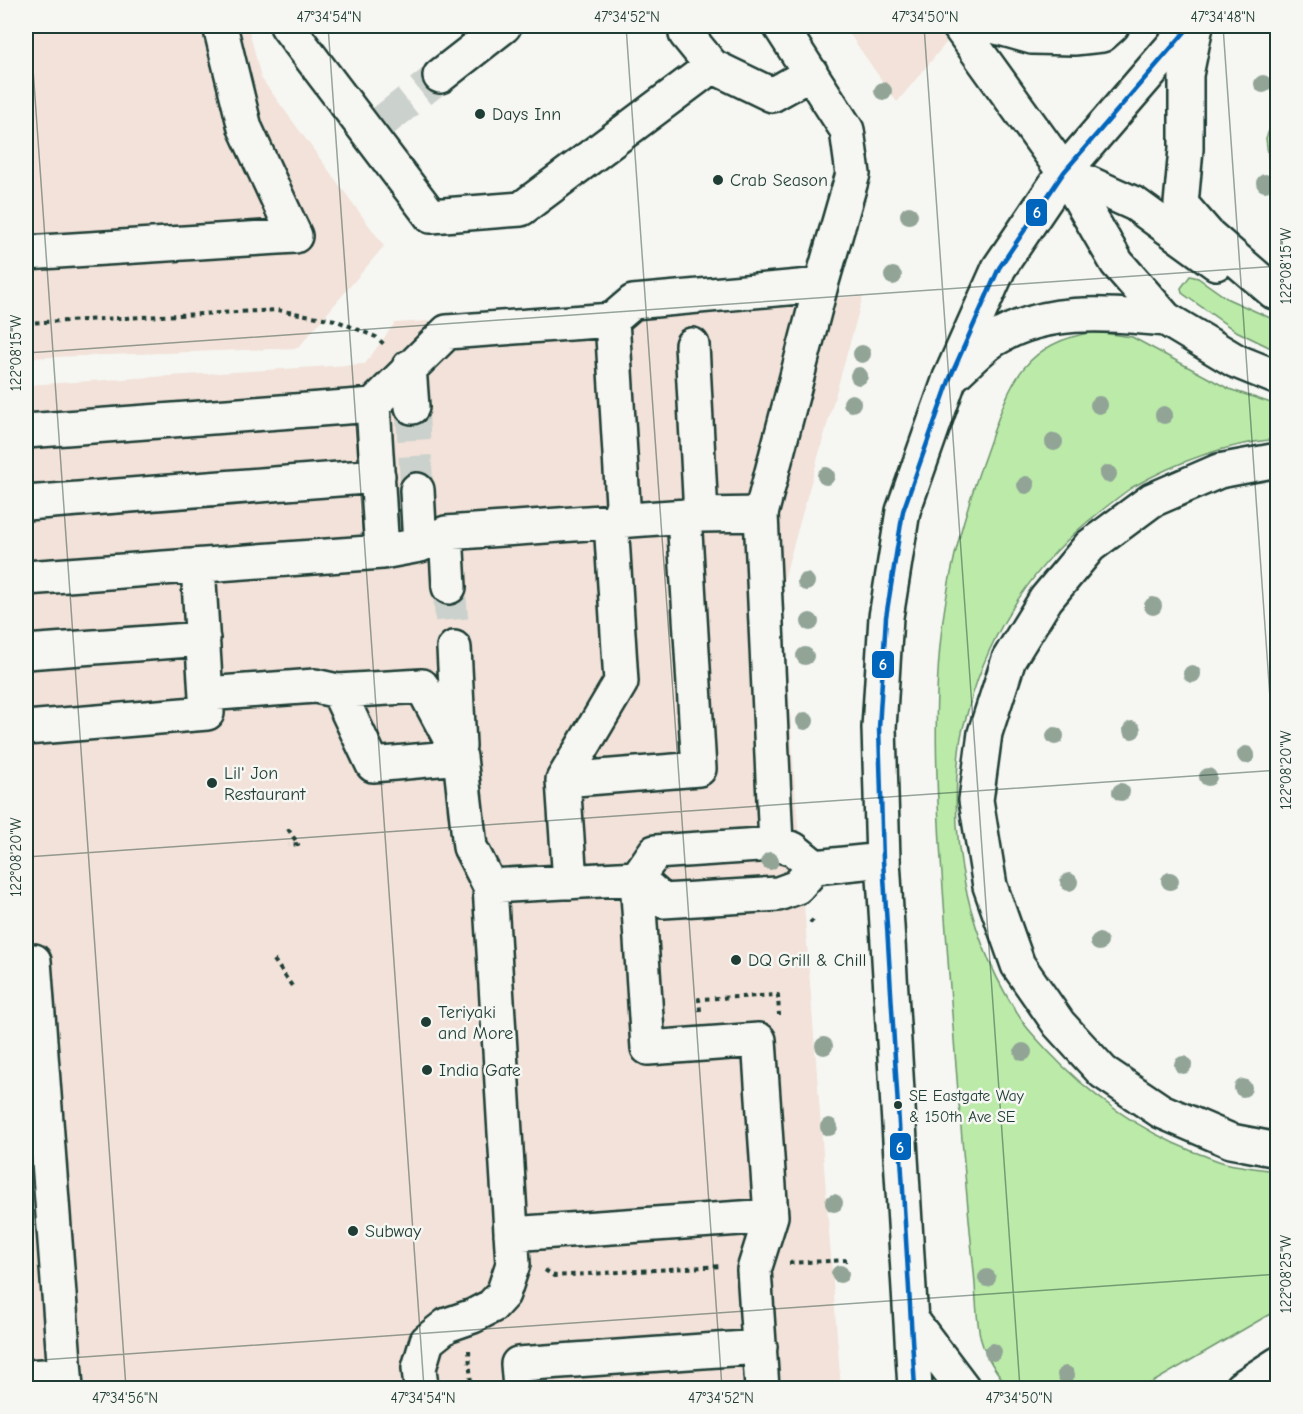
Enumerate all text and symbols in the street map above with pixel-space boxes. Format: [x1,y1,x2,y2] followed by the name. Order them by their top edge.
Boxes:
[296,8,362,26] text: 47°34'54"N
[594,8,660,26] text: 47°34'52"N
[891,8,959,26] text: 47°34'50"N
[1191,8,1255,26] text: 47°34'48"N
[492,104,561,125] place label: Days Inn
[473,107,487,121] marker: Days Inn
[730,170,828,191] place label: Crab Season
[711,173,725,187] marker: Crab Season
[1025,198,1048,227] line badge: 6
[1033,204,1041,222] text: 6
[1277,228,1295,304] text: 122°08'15"W
[7,315,25,391] text: 122°08'15"W
[871,650,895,679] line badge: 6
[879,656,887,674] text: 6
[1277,730,1295,810] text: 122°08'20"W
[224,763,306,805] place label: Lil' Jon Restaurant
[205,776,219,790] marker: Lil' Jon Restaurant
[7,817,25,897] text: 122°08'20"W
[748,950,866,971] place label: DQ Grill & Chill
[729,953,743,967] marker: DQ Grill & Chill
[438,1002,513,1044] place label: Teriyaki and More
[419,1015,433,1029] marker: Teriyaki and More
[439,1060,521,1081] place label: India Gate
[420,1063,434,1077] marker: India Gate
[909,1087,1025,1126] place label: SE Eastgate Way & 150th Ave SE
[892,1099,904,1111] marker: SE Eastgate Way & 150th Ave SE
[889,1132,912,1161] line badge: 6
[896,1139,904,1157] text: 6
[365,1221,422,1242] place label: Subway
[346,1224,360,1238] marker: Subway
[1277,1235,1295,1313] text: 122°08'25"W
[92,1389,158,1407] text: 47°34'56"N
[390,1389,456,1407] text: 47°34'54"N
[688,1389,754,1407] text: 47°34'52"N
[985,1389,1053,1407] text: 47°34'50"N

